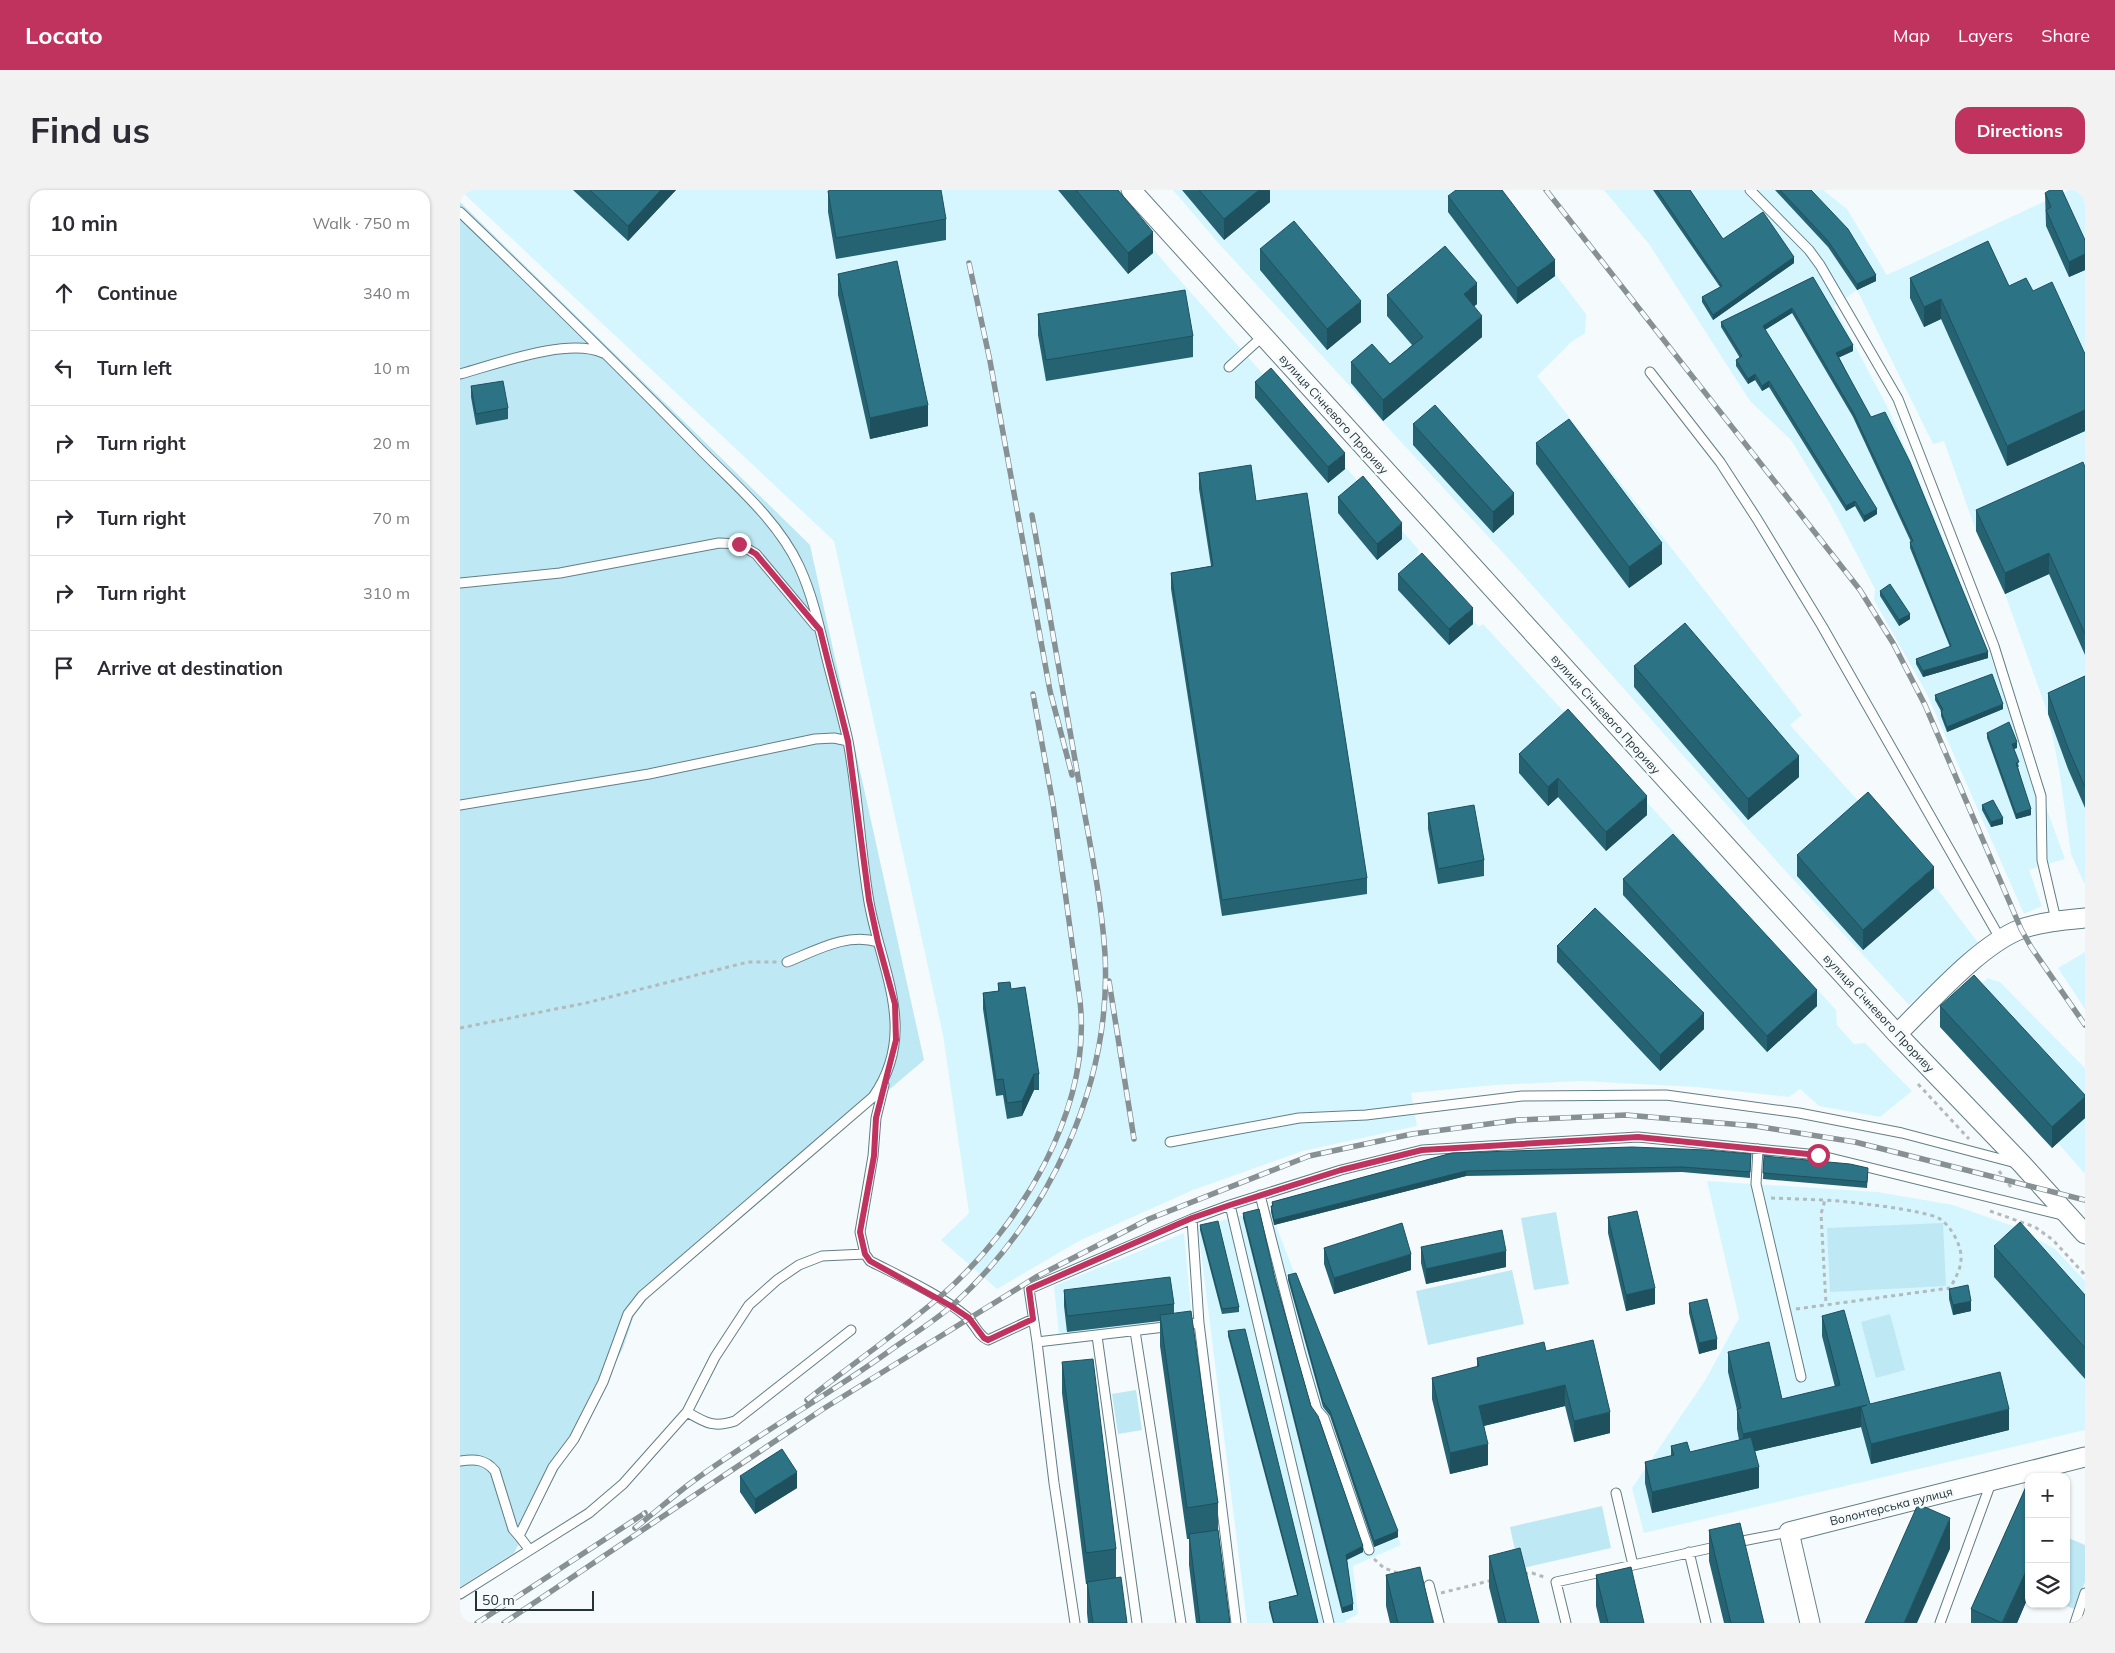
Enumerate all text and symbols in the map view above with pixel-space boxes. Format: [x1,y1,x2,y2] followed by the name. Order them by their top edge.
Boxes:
[25,20,103,50] text: Locato
[1893,24,1930,47] text: Map
[1958,24,2013,47] text: Layers
[2041,24,2090,47] text: Share
[1955,107,2085,154] button: Directions
[30,108,150,152] text: Find us
[50,210,118,236] text: 10 min
[312,213,410,233] text: Walk · 750 m
[50,279,78,307] icon: ahead
[97,281,177,305] text: Continue
[363,283,410,303] text: 340 m
[1276,351,1392,477] street label: вулиця Січневого Прориву
[50,354,78,382] icon: left
[97,356,172,380] text: Turn left
[373,358,410,378] text: 10 m
[50,429,78,457] icon: right
[97,431,186,455] text: Turn right
[373,433,410,453] text: 20 m
[50,504,78,532] icon: right
[97,506,186,530] text: Turn right
[373,508,410,528] text: 70 m
[728,533,751,556] route end
[50,579,78,607] icon: right
[97,581,186,605] text: Turn right
[363,583,410,603] text: 310 m
[1548,651,1664,777] street label: вулиця Січневого Прориву
[50,654,78,682] icon: arrive
[97,656,283,680] text: Arrive at destination
[1820,951,1938,1076] street label: вулиця Січневого Прориву
[1807,1144,1830,1167] route start
[2025,1473,2070,1608] map controls
[2025,1473,2070,1518] button: +
[1828,1483,1954,1529] street label: Волонтерська вулиця
[2025,1518,2070,1563] button: −
[2025,1563,2070,1608] button: layers
[475,1588,594,1611] scale bar
[482,1591,515,1609] text: 50 m

